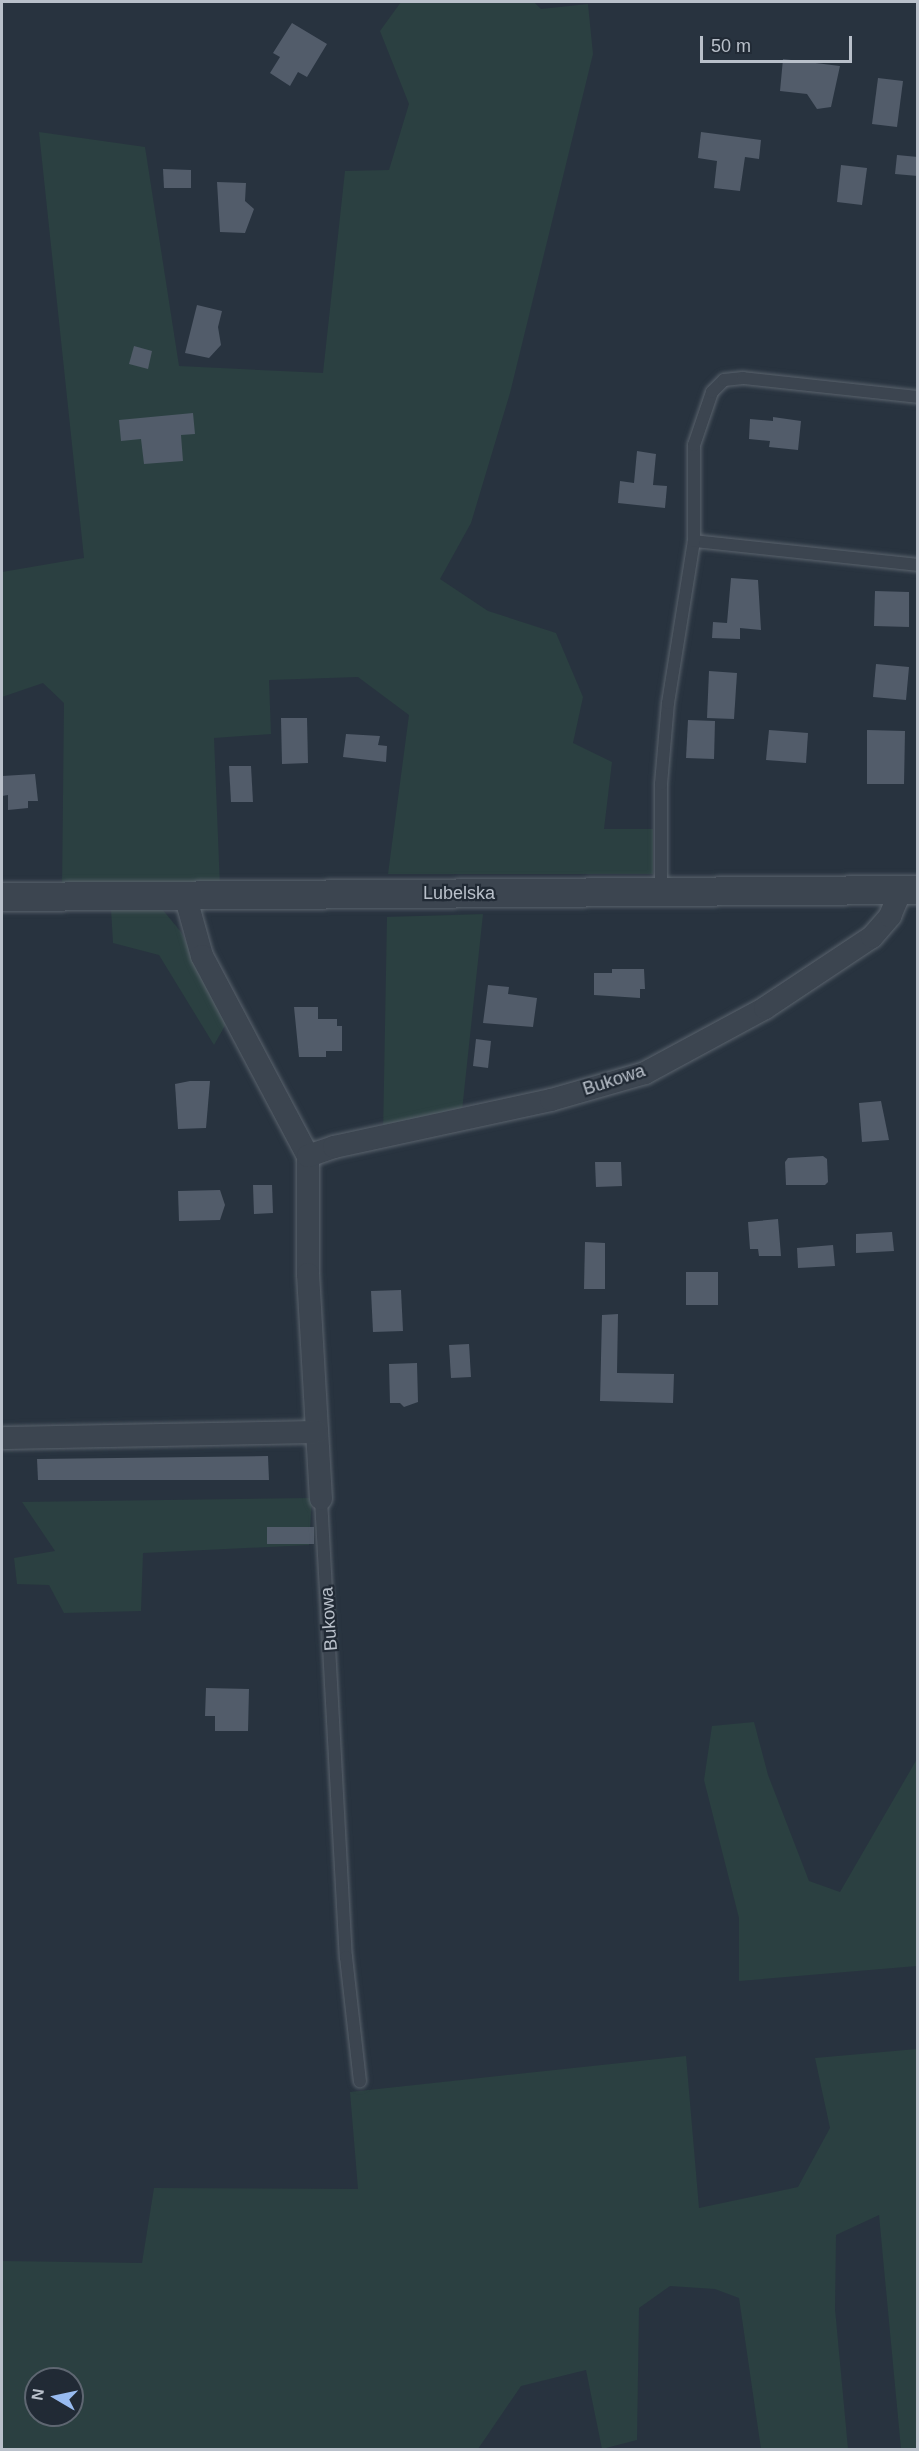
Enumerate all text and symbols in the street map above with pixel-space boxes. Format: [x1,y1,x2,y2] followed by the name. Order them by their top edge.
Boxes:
[703,24,854,62] scale bar
[711,36,751,56] text: 50 m
[423,882,495,904] street label: Lubelska
[580,1060,648,1100] street label: Bukowa
[316,1586,342,1652] street label: Bukowa
[24,2367,84,2427] north arrow
[28,2387,47,2401] text: N

